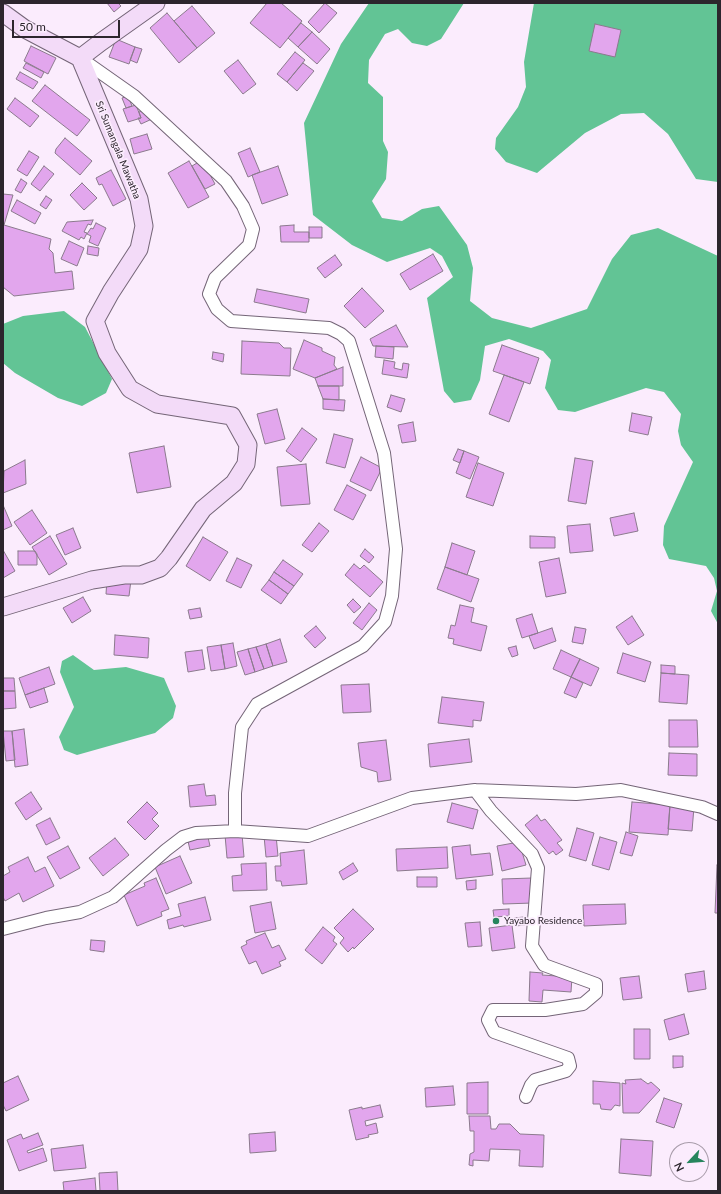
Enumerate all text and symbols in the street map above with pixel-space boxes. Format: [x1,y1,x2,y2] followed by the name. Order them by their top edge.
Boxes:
[14,12,122,38] scale bar
[19,19,46,34] text: 50 m
[93,99,143,201] street label: Sri Sumangala Mawatha
[504,915,582,927] place label: Yayabo Residence
[491,916,501,926] marker: Yayabo Residence
[669,1142,709,1182] north arrow
[671,1160,686,1174] text: N

